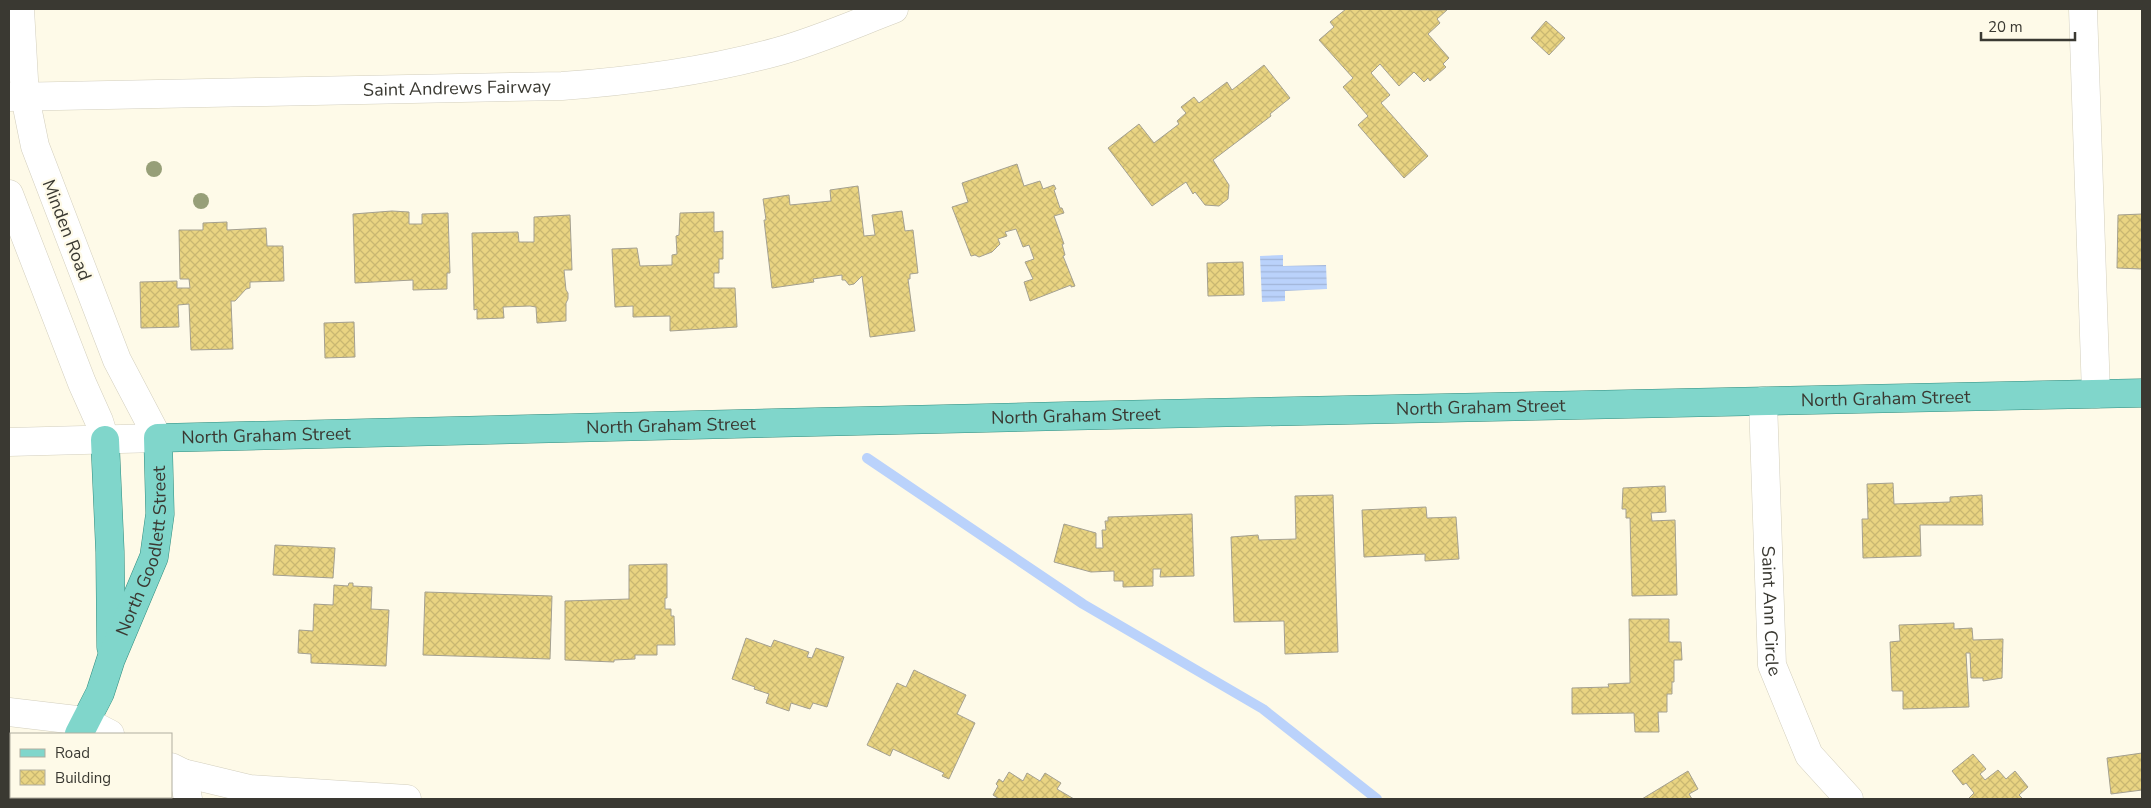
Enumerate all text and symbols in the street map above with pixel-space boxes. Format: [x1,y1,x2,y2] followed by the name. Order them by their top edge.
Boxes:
[1981,10,2075,42] scale bar
[1988,17,2023,37] text: 20 m
[363,74,552,102] street label: Saint Andrews Fairway
[37,176,97,284] street label: Minden Road
[1801,385,1971,412] street label: North Graham Street
[1396,393,1566,421] street label: North Graham Street
[991,402,1161,430] street label: North Graham Street
[586,411,757,440] street label: North Graham Street
[181,421,352,449] street label: North Graham Street
[110,465,172,640] street label: North Goodlett Street
[1756,545,1787,680] street label: Saint Ann Circle
[10,733,172,798] legend
[55,743,90,763] text: Road
[55,768,111,788] text: Building

